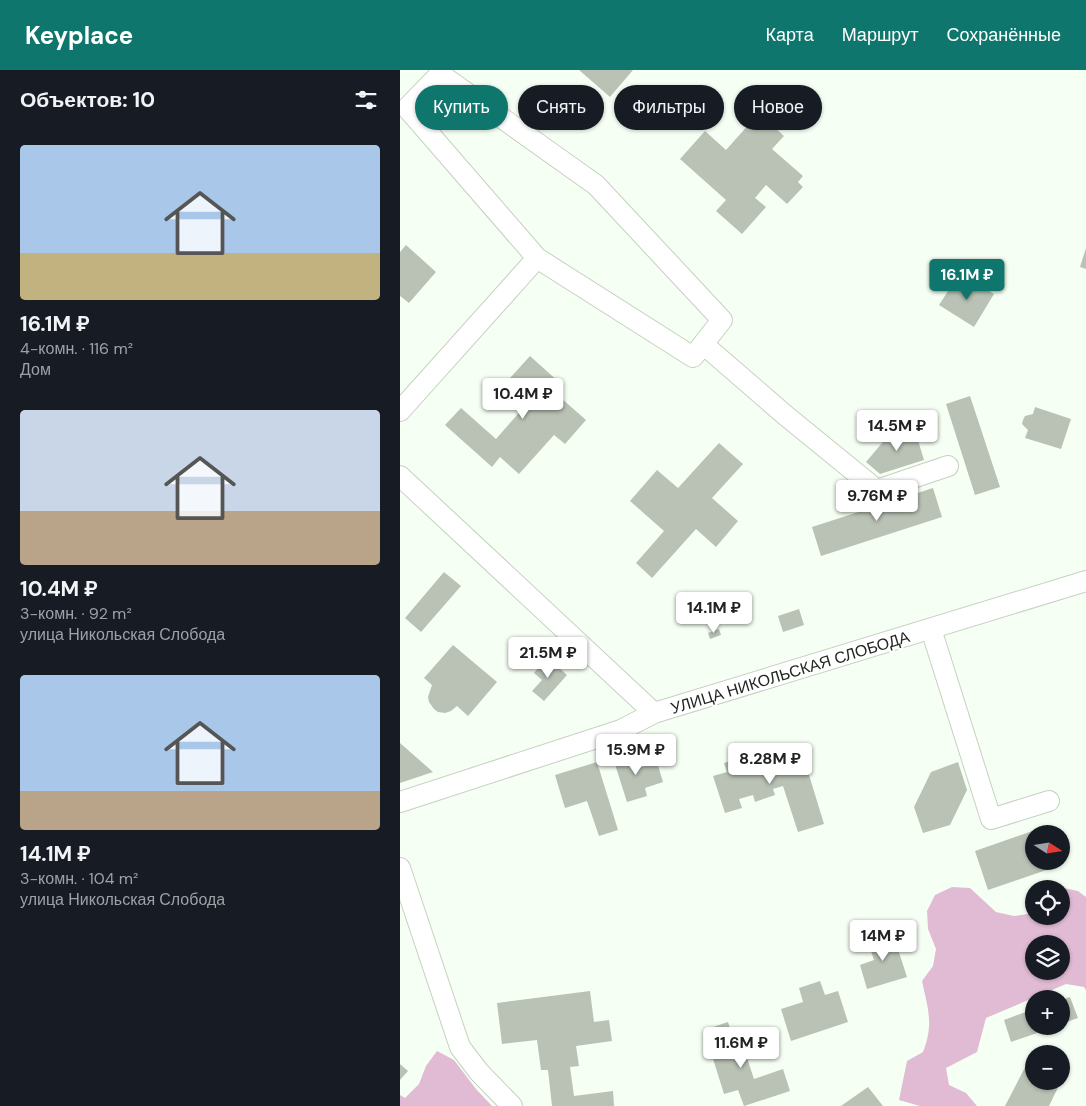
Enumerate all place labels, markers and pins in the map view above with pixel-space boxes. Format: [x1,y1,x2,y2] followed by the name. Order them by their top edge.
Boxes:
[921,258,1013,301] pin: 16.1M ₽
[477,378,569,420] pin: 10.4M ₽
[851,410,943,452] pin: 14.5M ₽
[831,480,923,522] pin: 9.76M ₽
[668,592,760,634] pin: 14.1M ₽
[502,636,594,679] pin: 21.5M ₽
[590,734,682,776] pin: 15.9M ₽
[724,742,816,785] pin: 8.28M ₽
[848,920,918,962] pin: 14M ₽
[695,1026,787,1069] pin: 11.6M ₽

